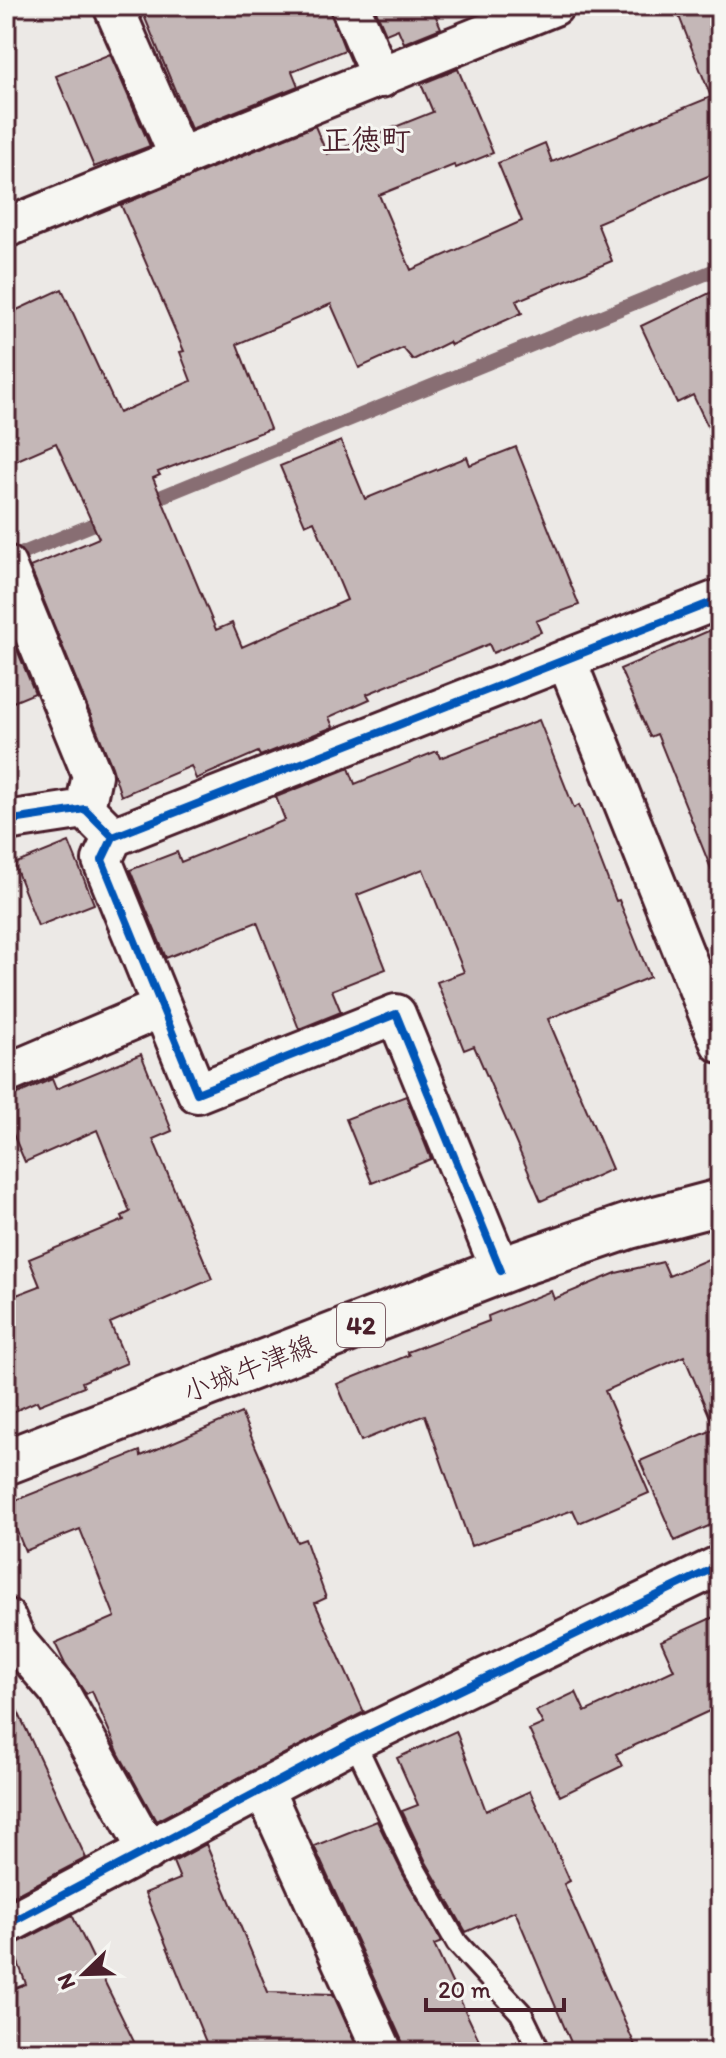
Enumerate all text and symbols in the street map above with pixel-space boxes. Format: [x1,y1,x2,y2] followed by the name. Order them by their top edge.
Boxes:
[321,121,411,158] district label: 正徳町
[337,1303,385,1347] road number: 42
[178,1327,320,1409] street label: 小城牛津線
[44,1934,124,2014] north arrow
[426,1962,564,2012] scale bar
[51,1970,81,1994] text: N
[438,1975,491,2004] text: 20 m

